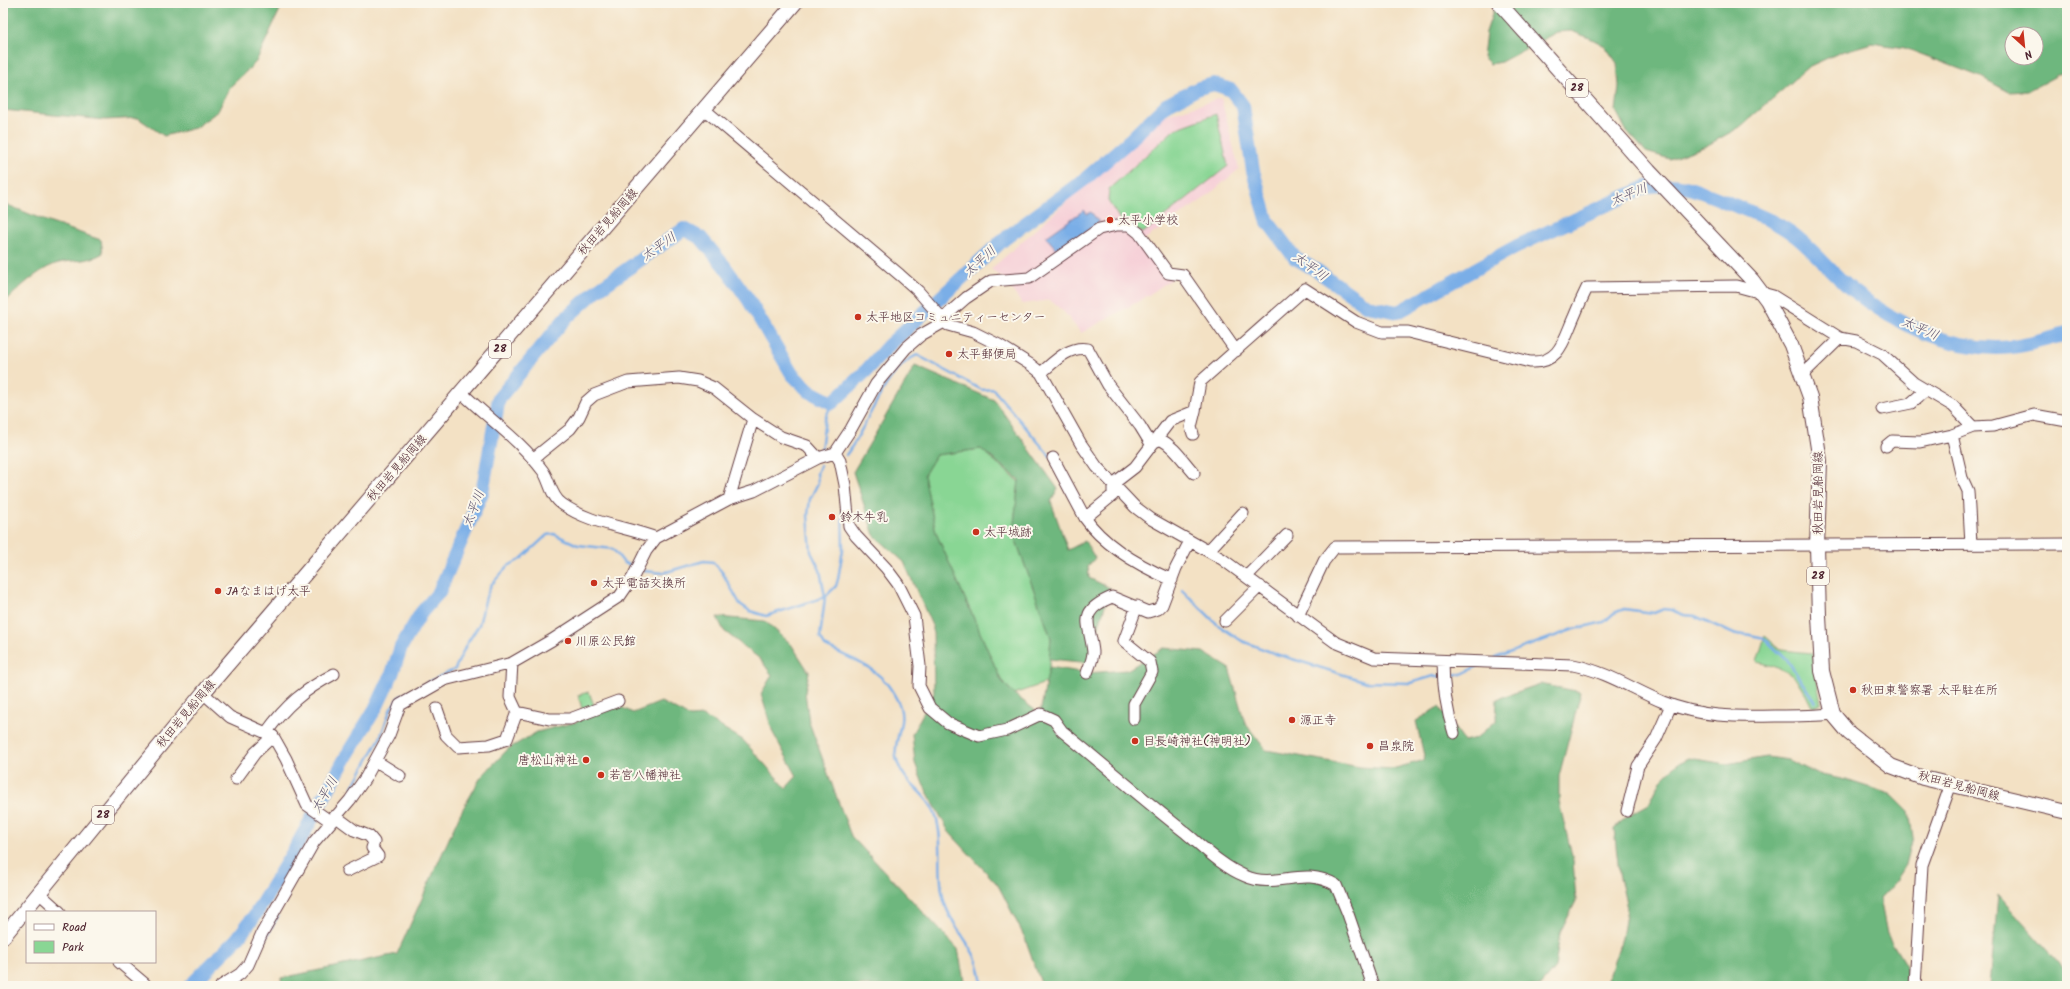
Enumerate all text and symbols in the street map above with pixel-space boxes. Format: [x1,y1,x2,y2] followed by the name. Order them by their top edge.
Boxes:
[2004,26,2044,66] north arrow
[2021,44,2035,64] text: N
[1566,79,1588,97] road number: 28
[1607,178,1651,212] water label: 太平川
[573,184,643,260] street label: 秋田岩見船岡線
[1118,211,1178,230] place label: 太平小学校
[1105,215,1115,225] marker: 太平小学校
[637,227,681,267] water label: 太平川
[959,241,1001,283] water label: 太平川
[1288,247,1332,287] water label: 太平川
[866,308,1046,327] place label: 太平地区コミュニティーセンター
[853,312,863,322] marker: 太平地区コミュニティーセンター
[1898,312,1942,346] water label: 太平川
[489,340,511,358] road number: 28
[957,345,1017,364] place label: 太平郵便局
[944,349,954,359] marker: 太平郵便局
[362,430,432,506] street label: 秋田岩見船岡線
[1809,451,1828,535] street label: 秋田岩見船岡線
[457,487,491,531] water label: 太平川
[840,508,888,527] place label: 鈴木牛乳
[827,512,837,522] marker: 鈴木牛乳
[984,523,1032,542] place label: 太平城跡
[971,527,981,537] marker: 太平城跡
[1807,567,1829,585] road number: 28
[602,574,686,593] place label: 太平電話交換所
[589,578,599,588] marker: 太平電話交換所
[226,582,311,601] place label: JAなまはげ太平
[213,586,223,596] marker: JAなまはげ太平
[576,632,636,651] place label: 川原公民館
[563,636,573,646] marker: 川原公民館
[152,676,220,752] street label: 秋田岩見船岡線
[1861,681,1998,700] place label: 秋田東警察署 太平駐在所
[1848,685,1858,695] marker: 秋田東警察署 太平駐在所
[1300,711,1336,730] place label: 源正寺
[1287,715,1297,725] marker: 源正寺
[1143,732,1251,751] place label: 目長崎神社(神明社)
[1130,736,1140,746] marker: 目長崎神社(神明社)
[1378,737,1414,756] place label: 昌泉院
[1365,741,1375,751] marker: 昌泉院
[518,751,578,770] place label: 唐松山神社
[581,755,591,765] marker: 唐松山神社
[609,766,681,785] place label: 若宮八幡神社
[1916,766,2002,806] street label: 秋田岩見船岡線
[596,770,606,780] marker: 若宮八幡神社
[306,773,344,817] water label: 太平川
[92,806,114,824] road number: 28
[26,911,156,963] legend
[62,918,87,937] text: Road
[62,938,84,957] text: Park

